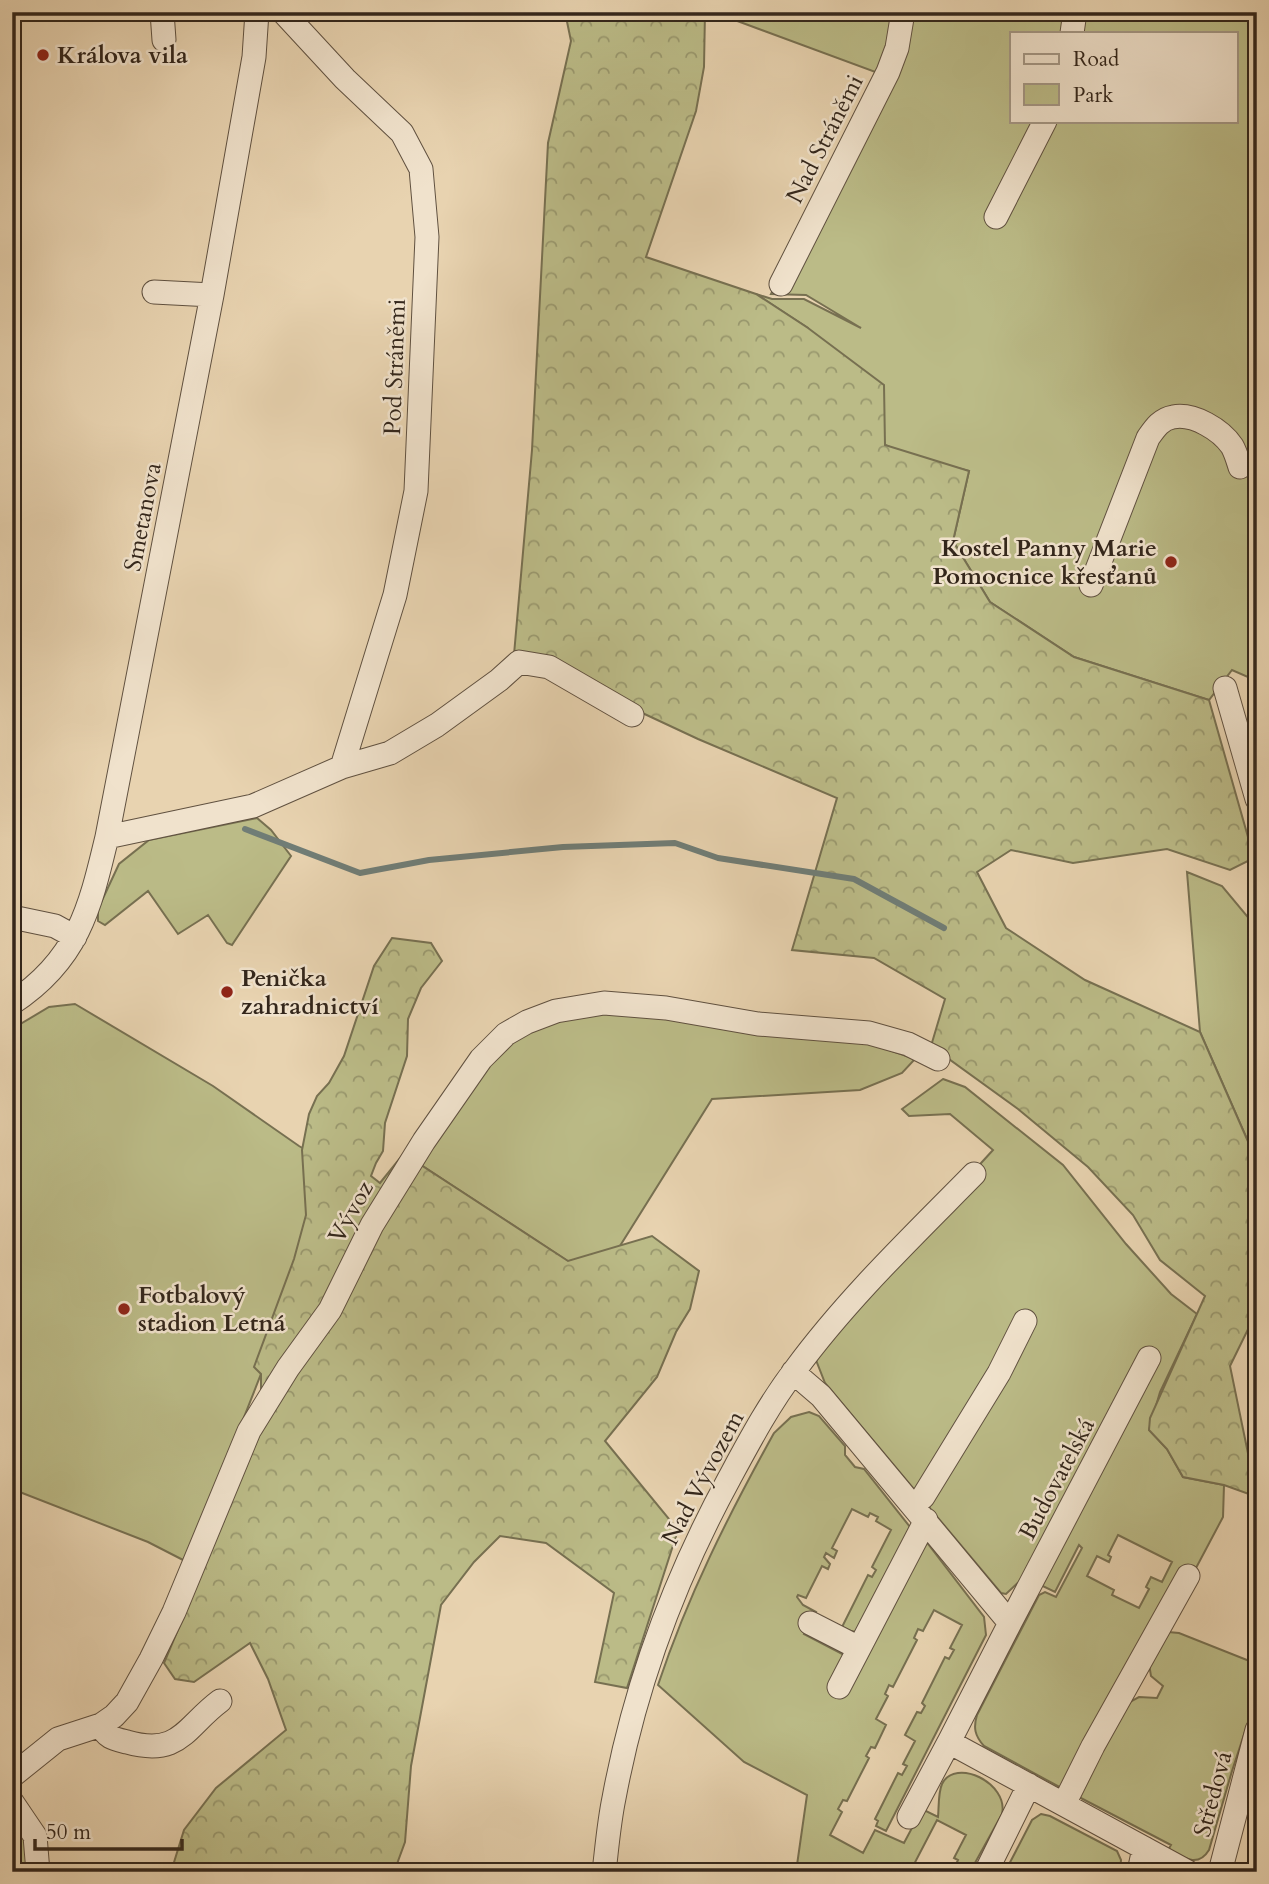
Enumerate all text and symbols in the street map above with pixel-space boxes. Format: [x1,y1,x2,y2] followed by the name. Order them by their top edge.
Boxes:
[1010,32,1238,122] legend
[57,39,188,72] place label: Králova vila
[1073,45,1119,74] text: Road
[35,47,51,63] marker: Králova vila
[778,69,872,209] street label: Nad Stráněmi
[1073,81,1114,110] text: Park
[376,298,414,436] street label: Pod Stráněmi
[116,459,170,574] street label: Smetanova
[933,532,1157,593] place label: Kostel Panny Marie Pomocnice křesťanů
[1163,554,1179,570] marker: Kostel Panny Marie Pomocnice křesťanů
[241,962,379,1023] place label: Penička zahradnictví
[219,984,235,1000] marker: Penička zahradnictví
[320,1175,382,1249] street label: Vývoz
[138,1279,286,1340] place label: Fotbalový stadion Letná
[116,1301,132,1317] marker: Fotbalový stadion Letná
[654,1404,753,1551] street label: Nad Vývozem
[1011,1412,1103,1546] street label: Budovatelská
[1186,1747,1240,1841] street label: Středová
[35,1807,182,1851] scale bar
[46,1818,91,1847] text: 50 m

